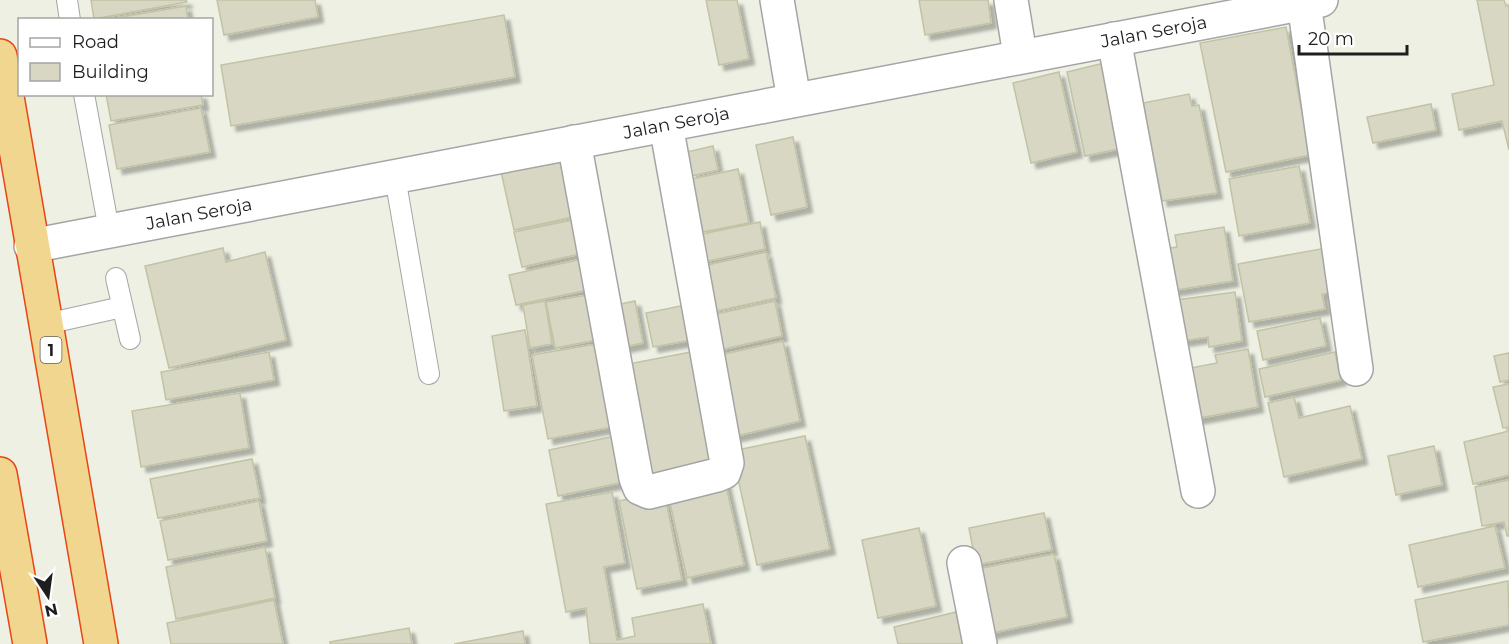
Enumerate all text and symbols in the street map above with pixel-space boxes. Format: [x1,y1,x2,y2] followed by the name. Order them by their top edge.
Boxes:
[1098,11,1209,53] street label: Jalan Seroja
[18,18,213,96] legend
[1299,18,1407,56] scale bar
[1308,28,1354,50] text: 20 m
[72,31,119,53] text: Road
[72,61,149,83] text: Building
[620,102,731,144] street label: Jalan Seroja
[143,193,254,235] street label: Jalan Seroja
[40,337,62,363] road number: 1
[18,566,78,626] north arrow
[43,599,60,621] text: N

